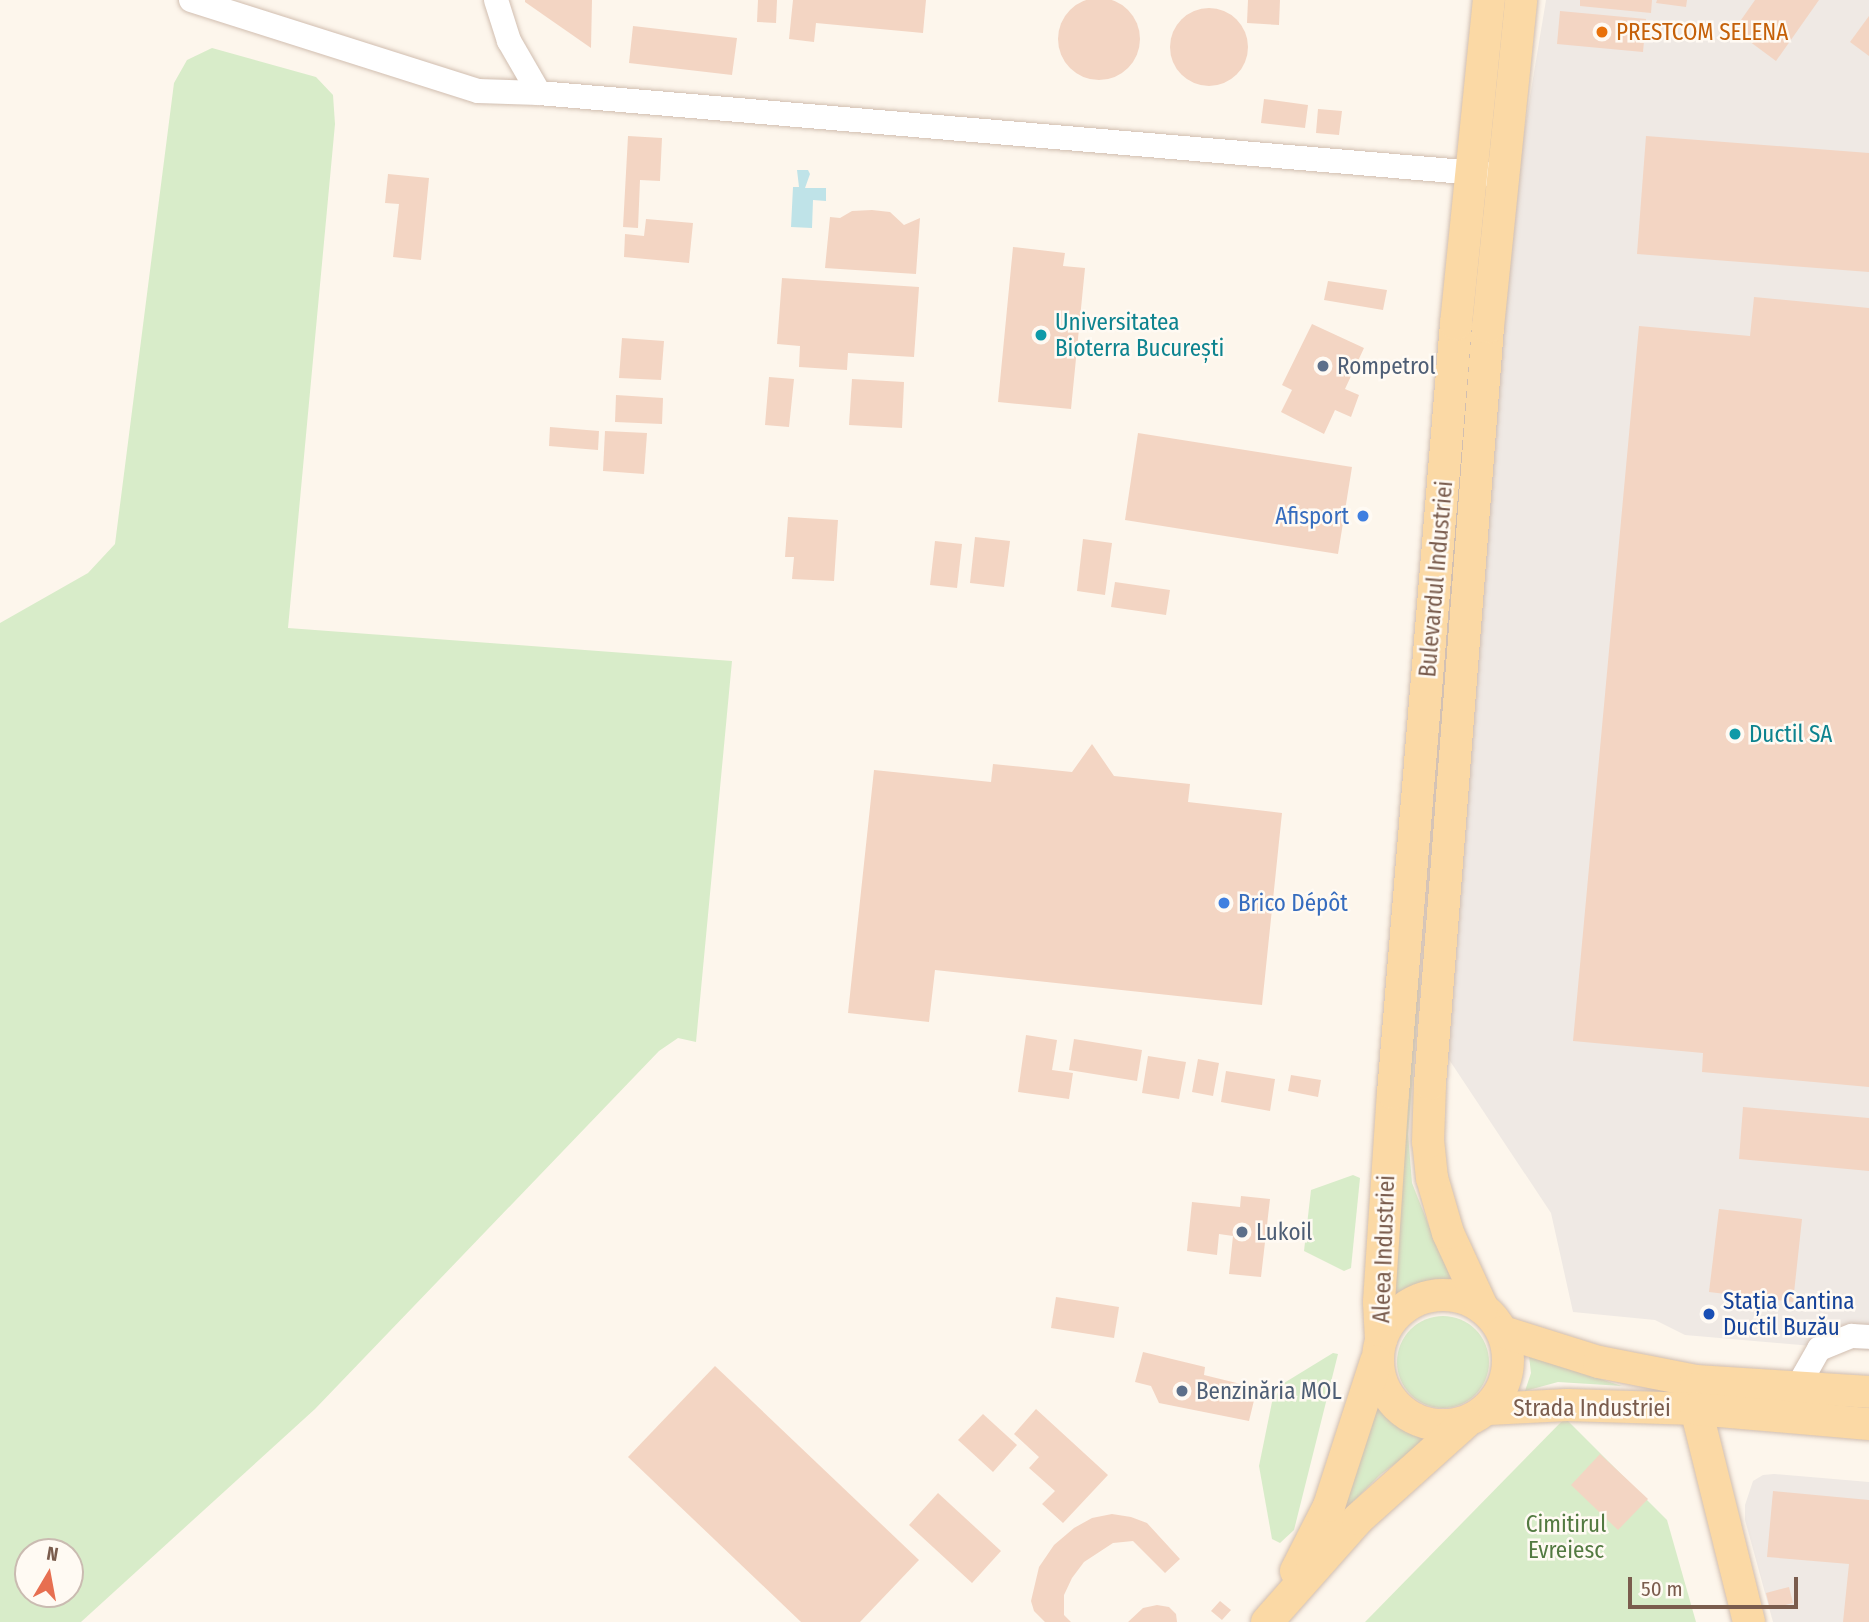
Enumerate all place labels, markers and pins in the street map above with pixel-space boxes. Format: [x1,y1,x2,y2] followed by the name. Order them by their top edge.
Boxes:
[1616,18,1788,46] place label: PRESTCOM SELENA
[1594,24,1610,40] marker: PRESTCOM SELENA
[1055,308,1224,362] place label: Universitatea Bioterra București
[1033,327,1049,343] marker: Universitatea Bioterra București
[1337,352,1436,380] place label: Rompetrol
[1315,358,1331,374] marker: Rompetrol
[1275,502,1349,530] place label: Afisport
[1355,508,1371,524] marker: Afisport
[1749,720,1832,748] place label: Ductil SA
[1727,726,1743,742] marker: Ductil SA
[1238,889,1348,917] place label: Brico Dépôt
[1216,895,1232,911] marker: Brico Dépôt
[1256,1218,1312,1246] place label: Lukoil
[1234,1224,1250,1240] marker: Lukoil
[1723,1287,1855,1341] place label: Stația Cantina Ductil Buzău
[1701,1306,1717,1322] marker: Stația Cantina Ductil Buzău
[1196,1377,1342,1405] place label: Benzinăria MOL
[1174,1383,1190,1399] marker: Benzinăria MOL

